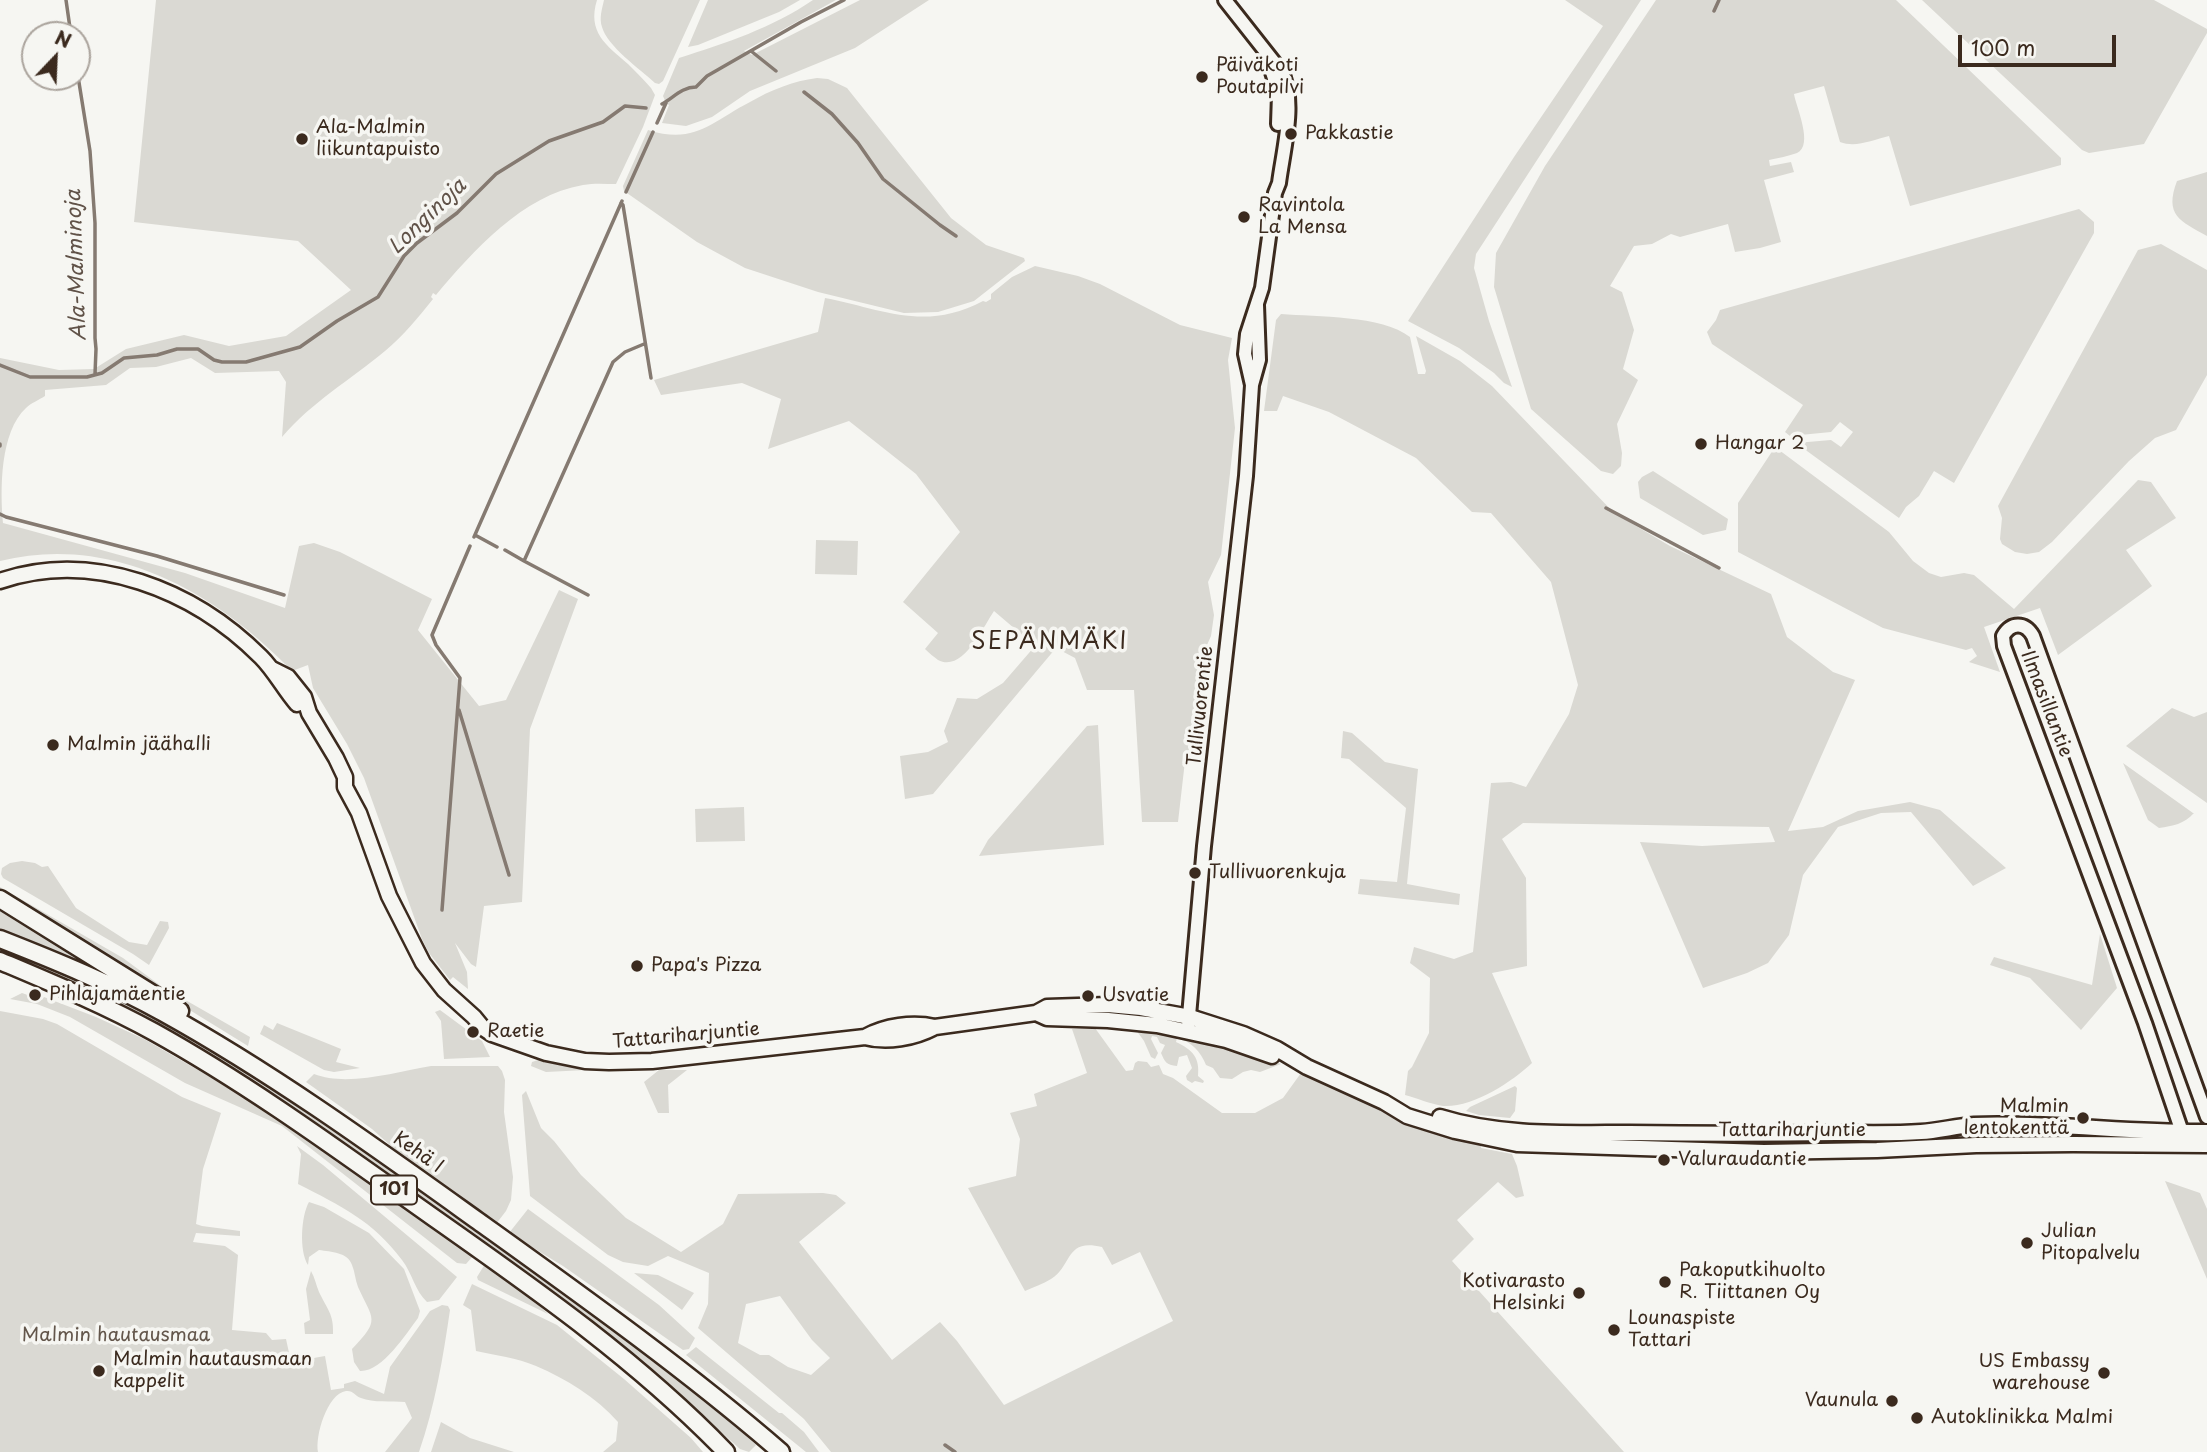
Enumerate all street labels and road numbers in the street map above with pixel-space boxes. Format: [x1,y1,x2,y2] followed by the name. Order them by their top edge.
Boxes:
[1183,645,1219,767] street label: Tullivuorentie
[2015,648,2077,760] street label: Ilmasillantie
[612,1018,760,1054] street label: Tattariharjuntie
[1718,1120,1866,1142] street label: Tattariharjuntie
[389,1128,447,1178] street label: Kehä I
[371,1176,417,1204] road number: 101

